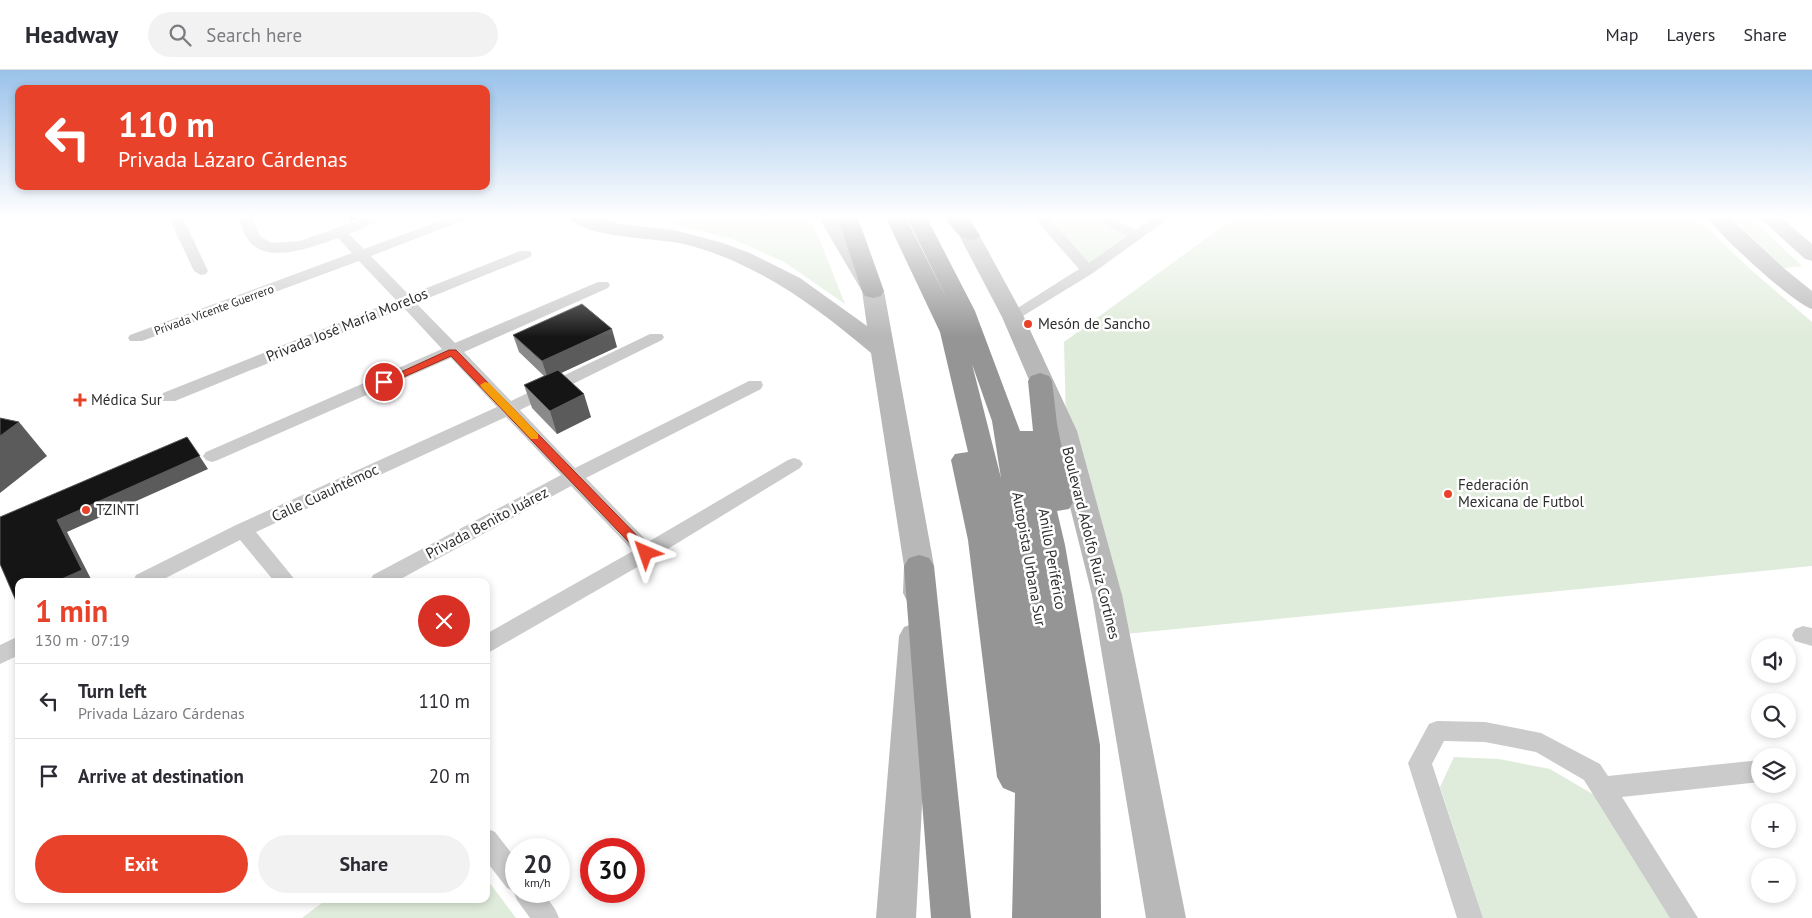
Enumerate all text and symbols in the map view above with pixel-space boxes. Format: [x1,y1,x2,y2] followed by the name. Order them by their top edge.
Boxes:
[148,12,498,57] search box
[25,19,118,50] text: Headway
[166,21,194,49] icon: search
[206,23,302,47] text: Search here
[1606,23,1638,46] text: Map
[1666,23,1715,46] text: Layers
[1743,23,1787,46] text: Share
[118,101,215,147] text: 110 m
[35,105,100,170] icon: left
[118,145,347,173] text: Privada Lázaro Cárdenas
[152,281,276,338] street label: Privada Vicente Guerrero
[263,283,430,366] street label: Privada José María Morelos
[1038,314,1150,333] place label: Mesón de Sancho
[1022,318,1034,330] marker: Mesón de Sancho
[363,361,405,403] pin
[370,368,398,396] icon: arrive
[91,390,162,409] place label: Médica Sur
[73,393,87,407] marker: Médica Sur
[1058,445,1125,641] street label: Boulevard Adolfo Ruiz Cortines
[268,459,381,526] street label: Calle Cuauhtémoc
[1458,475,1585,511] place label: Federación Mexicana de Futbol
[422,482,551,563] street label: Privada Benito Juárez
[1442,488,1454,500] marker: Federación Mexicana de Futbol
[1008,490,1051,628] street label: Autopista Urbana Sur
[96,500,139,519] place label: TZINTI
[80,504,92,516] marker: TZINTI
[1034,507,1071,611] street label: Anillo Periférico
[619,526,671,578] position arrow
[35,591,108,630] text: 1 min
[418,595,470,647] button: close
[35,630,130,650] text: 130 m · 07:19
[1751,638,1796,903] map controls
[1751,638,1796,683] button: sound
[78,679,147,703] text: Turn left
[35,687,63,715] icon: left
[418,689,470,713] text: 110 m
[1751,693,1796,738] button: search
[78,703,245,723] text: Privada Lázaro Cárdenas
[1751,748,1796,793] button: layers
[35,762,63,790] icon: arrive
[78,764,244,788] text: Arrive at destination
[429,764,470,788] text: 20 m
[1751,803,1796,848] button: +
[35,835,248,893] button: Exit
[258,835,470,893] button: Share
[580,838,645,903] speed limit sign: 30
[523,848,552,880] text: 20
[1751,858,1796,903] button: −
[524,875,551,890] text: km/h

